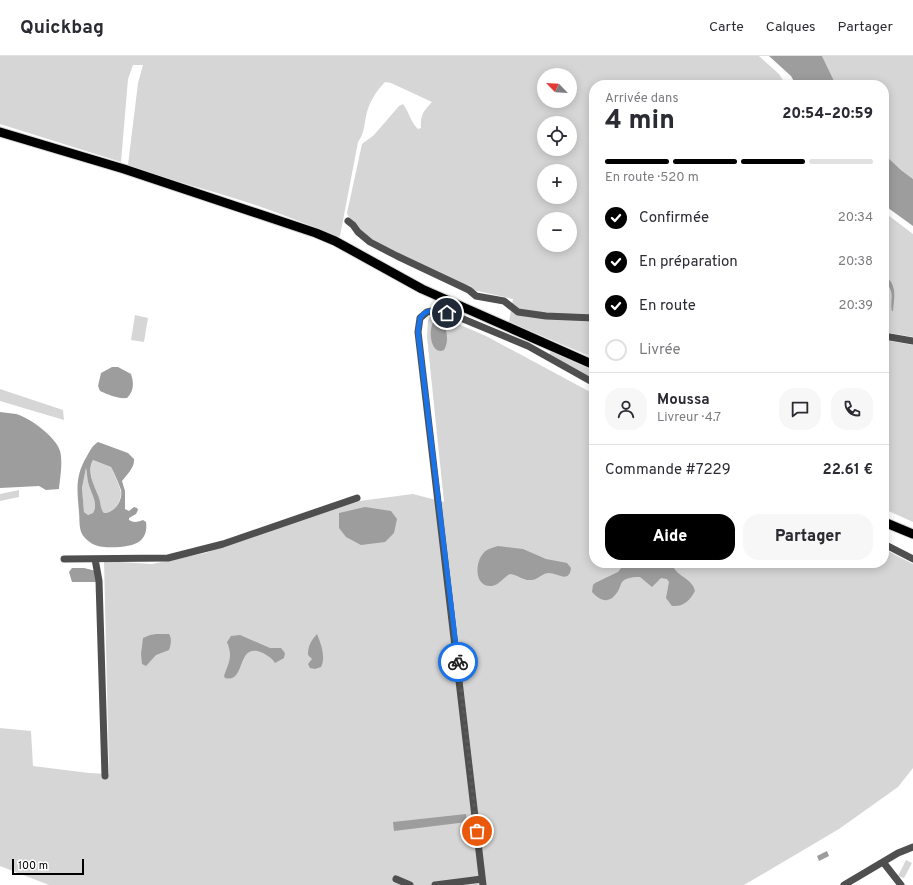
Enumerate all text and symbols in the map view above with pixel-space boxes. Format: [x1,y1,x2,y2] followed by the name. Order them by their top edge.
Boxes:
[20,16,104,40] text: Quickbag
[709,19,744,36] text: Carte
[766,19,816,36] text: Calques
[838,19,893,36] text: Partager
[537,68,577,108] north arrow
[537,68,577,252] map controls
[605,91,678,107] text: Arrivée dans
[605,105,675,138] text: 4 min
[782,105,873,124] text: 20:54–20:59
[537,116,577,156] button: locate
[537,164,577,204] button: +
[605,170,699,186] text: En route · 520 m
[605,207,627,229] icon: check
[639,209,709,228] text: Confirmée
[838,210,873,226] text: 20:34
[537,212,577,252] button: −
[605,251,627,273] icon: check
[639,253,738,272] text: En préparation
[838,254,873,270] text: 20:38
[605,295,627,317] icon: check
[430,296,464,330] pin
[639,297,696,316] text: En route
[838,298,873,314] text: 20:39
[436,302,458,324] icon: home
[639,341,681,360] text: Livrée
[605,388,647,430] button: person
[779,388,821,430] button: chat
[831,388,873,430] button: phone
[657,391,710,410] text: Moussa
[657,410,721,426] text: Livreur · 4.7
[605,461,731,480] text: Commande #7229
[823,461,873,480] text: 22.61 €
[605,514,735,560] button: Aide
[743,514,873,560] button: Partager
[438,642,478,682] courier
[447,651,469,673] icon: bike
[460,814,494,848] pin
[466,820,488,842] icon: bag
[12,857,84,876] scale bar
[18,859,48,873] text: 100 m

